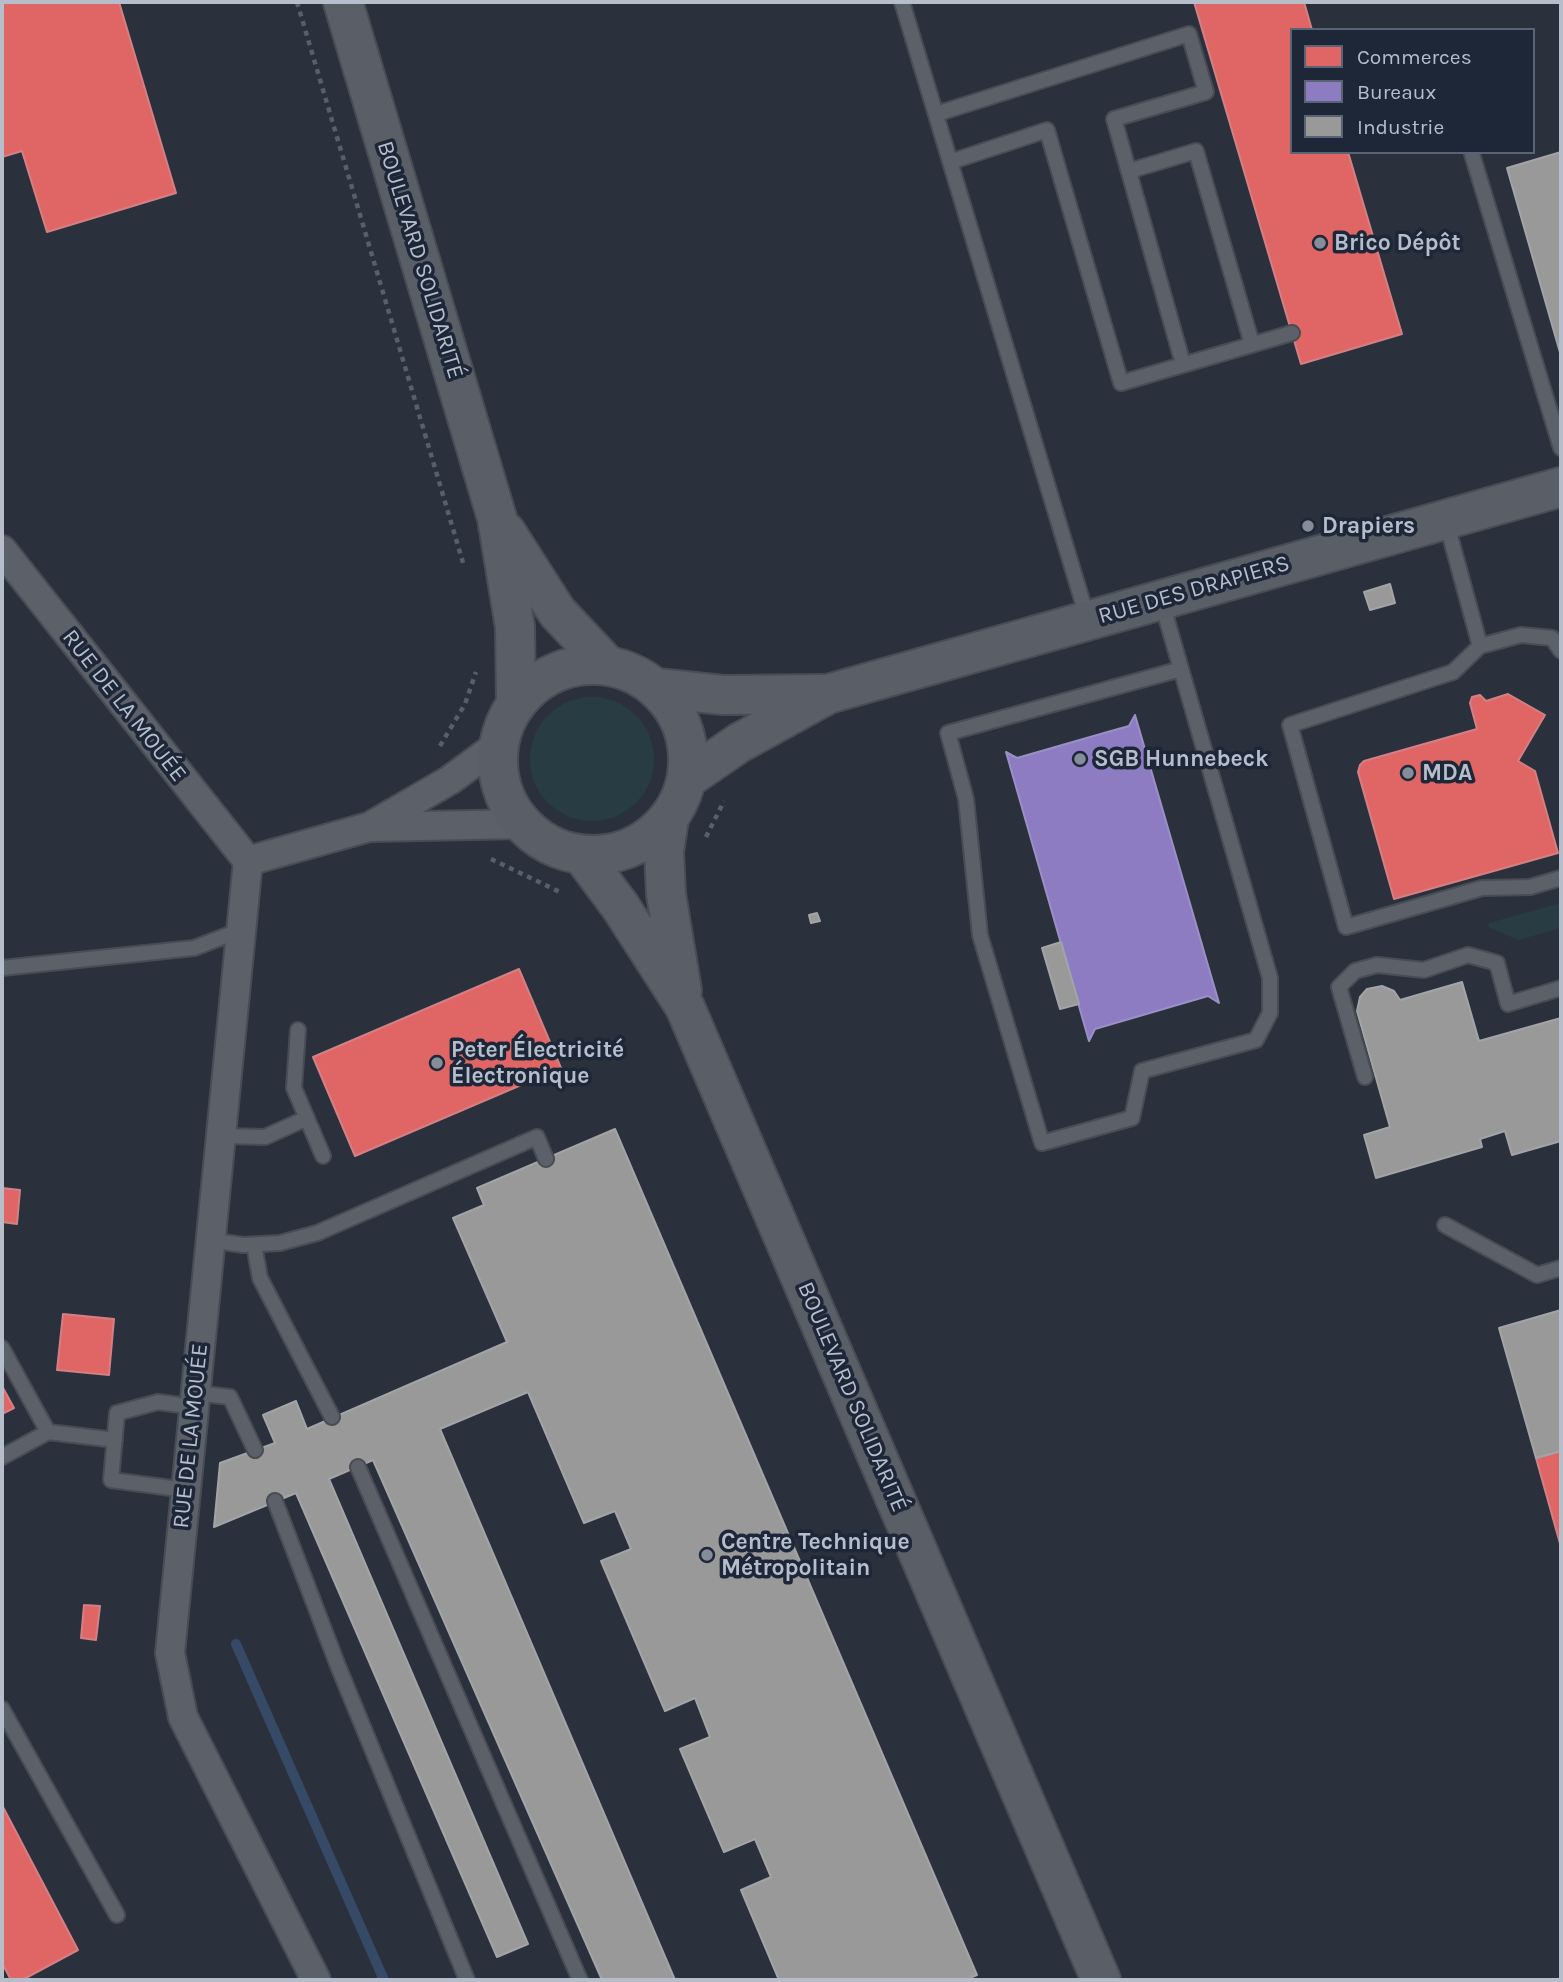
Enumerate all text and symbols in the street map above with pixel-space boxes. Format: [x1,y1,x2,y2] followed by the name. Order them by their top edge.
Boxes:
[1290,28,1535,154] legend
[1357,45,1472,69] text: Commerces
[1357,80,1436,104] text: Bureaux
[1357,115,1444,139] text: Industrie
[371,138,469,382] street label: BOULEVARD SOLIDARITÉ
[1334,229,1461,257] place label: Brico Dépôt
[1312,235,1328,251] marker: Brico Dépôt
[1322,512,1415,540] place label: Drapiers
[1300,518,1316,534] marker: Drapiers
[1095,550,1293,630] street label: RUE DES DRAPIERS
[56,624,192,788] street label: RUE DE LA MOUÉE
[1094,745,1269,773] place label: SGB Hunnebeck
[1072,751,1088,767] marker: SGB Hunnebeck
[1422,759,1472,787] place label: MDA
[1400,765,1416,781] marker: MDA
[451,1036,624,1090] place label: Peter Électricité Électronique
[429,1055,445,1071] marker: Peter Électricité Électronique
[791,1278,913,1516] street label: BOULEVARD SOLIDARITÉ
[168,1342,214,1530] street label: RUE DE LA MOUÉE
[721,1528,910,1582] place label: Centre Technique Métropolitain
[699,1547,715,1563] marker: Centre Technique Métropolitain

